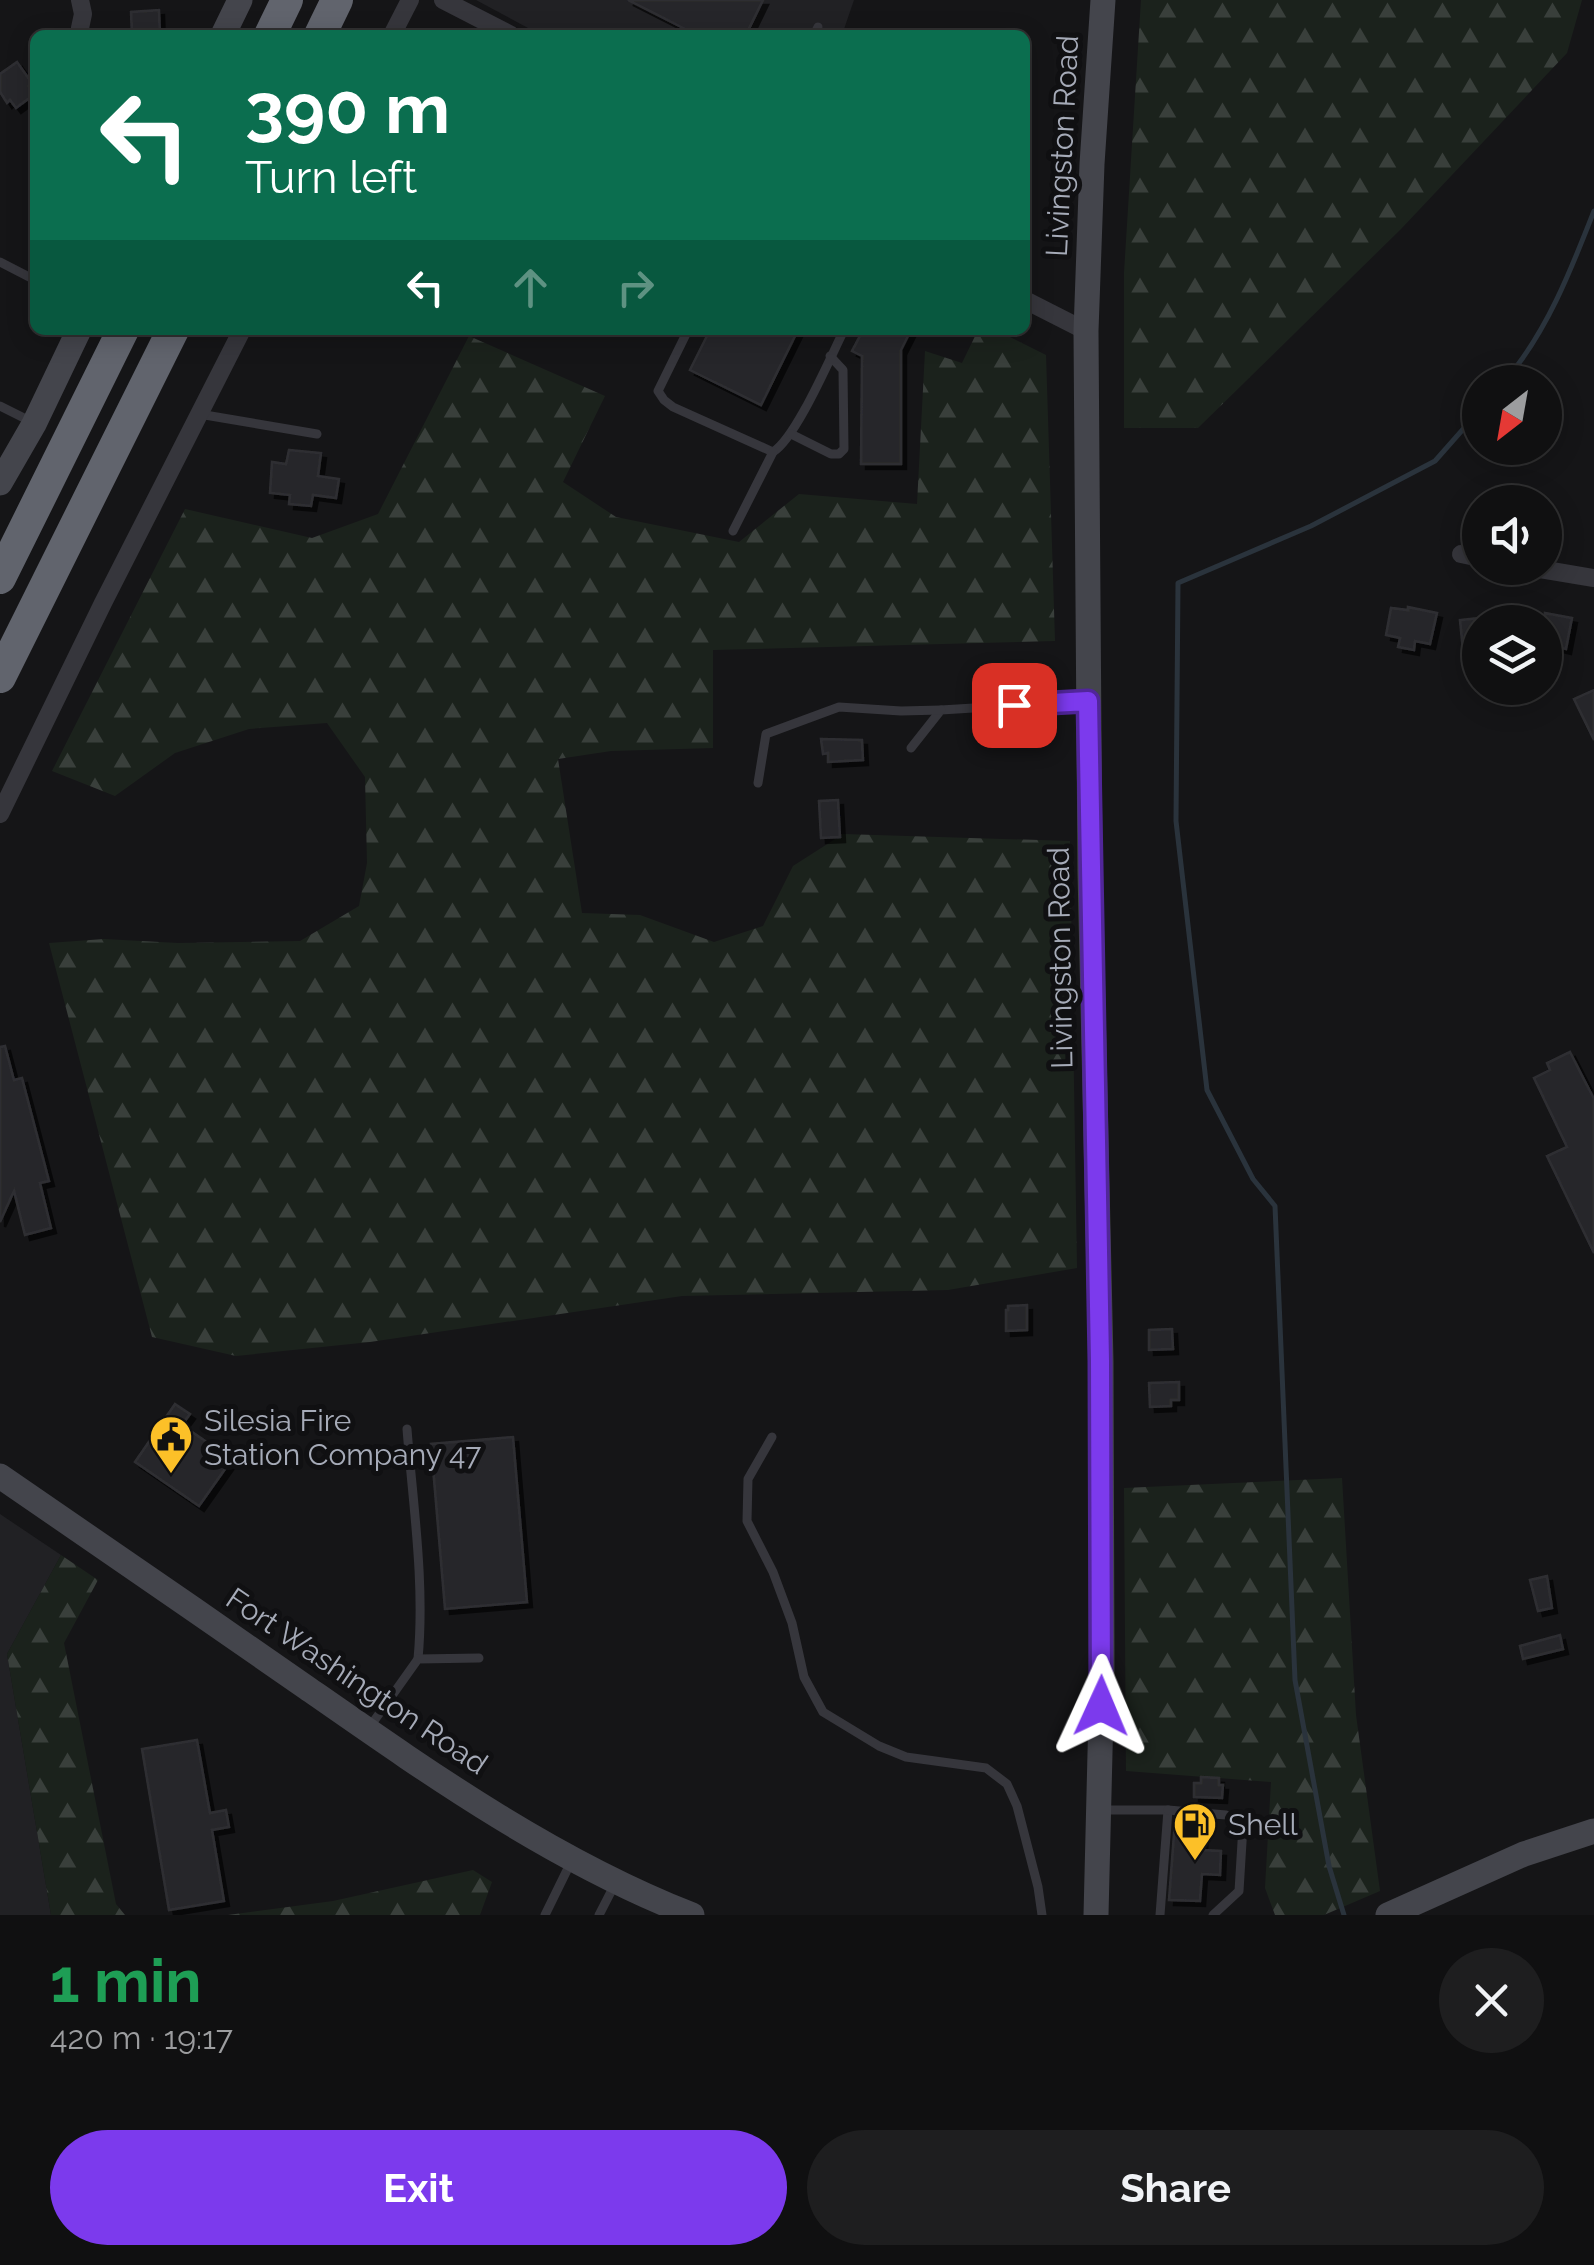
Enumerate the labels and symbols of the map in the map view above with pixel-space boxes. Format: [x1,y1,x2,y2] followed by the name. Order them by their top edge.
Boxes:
[1039,34,1085,258] street label: Livingston Road
[1462,365,1562,465] north arrow
[972,663,1057,748] pin
[1041,847,1079,1069] street label: Livingston Road
[204,1403,481,1472] place label: Silesia Fire Station Company 47
[148,1414,194,1475] public building icon: Silesia Fire Station Company 47
[220,1581,494,1781] street label: Fort Washington Road
[1049,1654,1153,1758] position arrow
[1172,1801,1218,1862] fuel station icon: Shell
[1228,1807,1298,1842] place label: Shell

